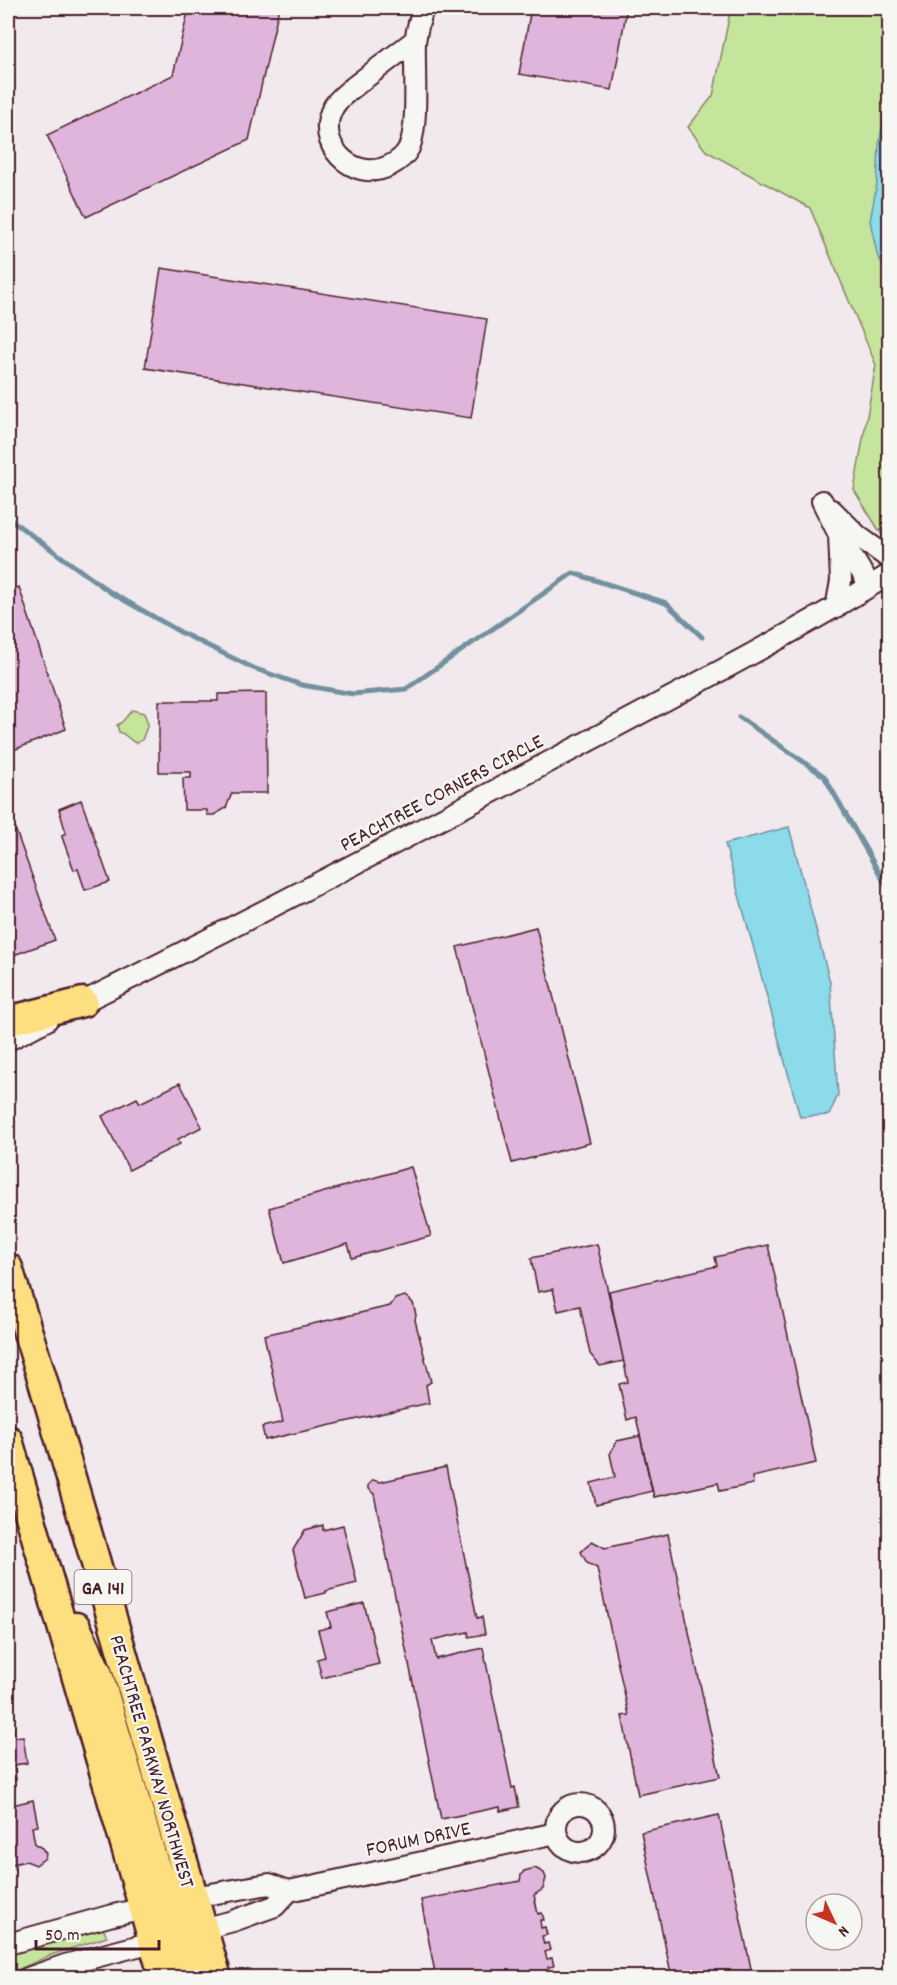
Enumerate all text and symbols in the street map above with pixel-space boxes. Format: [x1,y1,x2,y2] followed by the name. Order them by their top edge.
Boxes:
[335,728,550,861] street label: PEACHTREE CORNERS CIRCLE
[74,1570,132,1604] road number: GA 141
[100,1632,201,1893] street label: PEACHTREE PARKWAY NORTHWEST
[364,1815,474,1867] street label: FORUM DRIVE
[804,1892,864,1952] north arrow
[36,1913,159,1951] scale bar
[832,1920,854,1942] text: N
[45,1924,80,1949] text: 50 m

